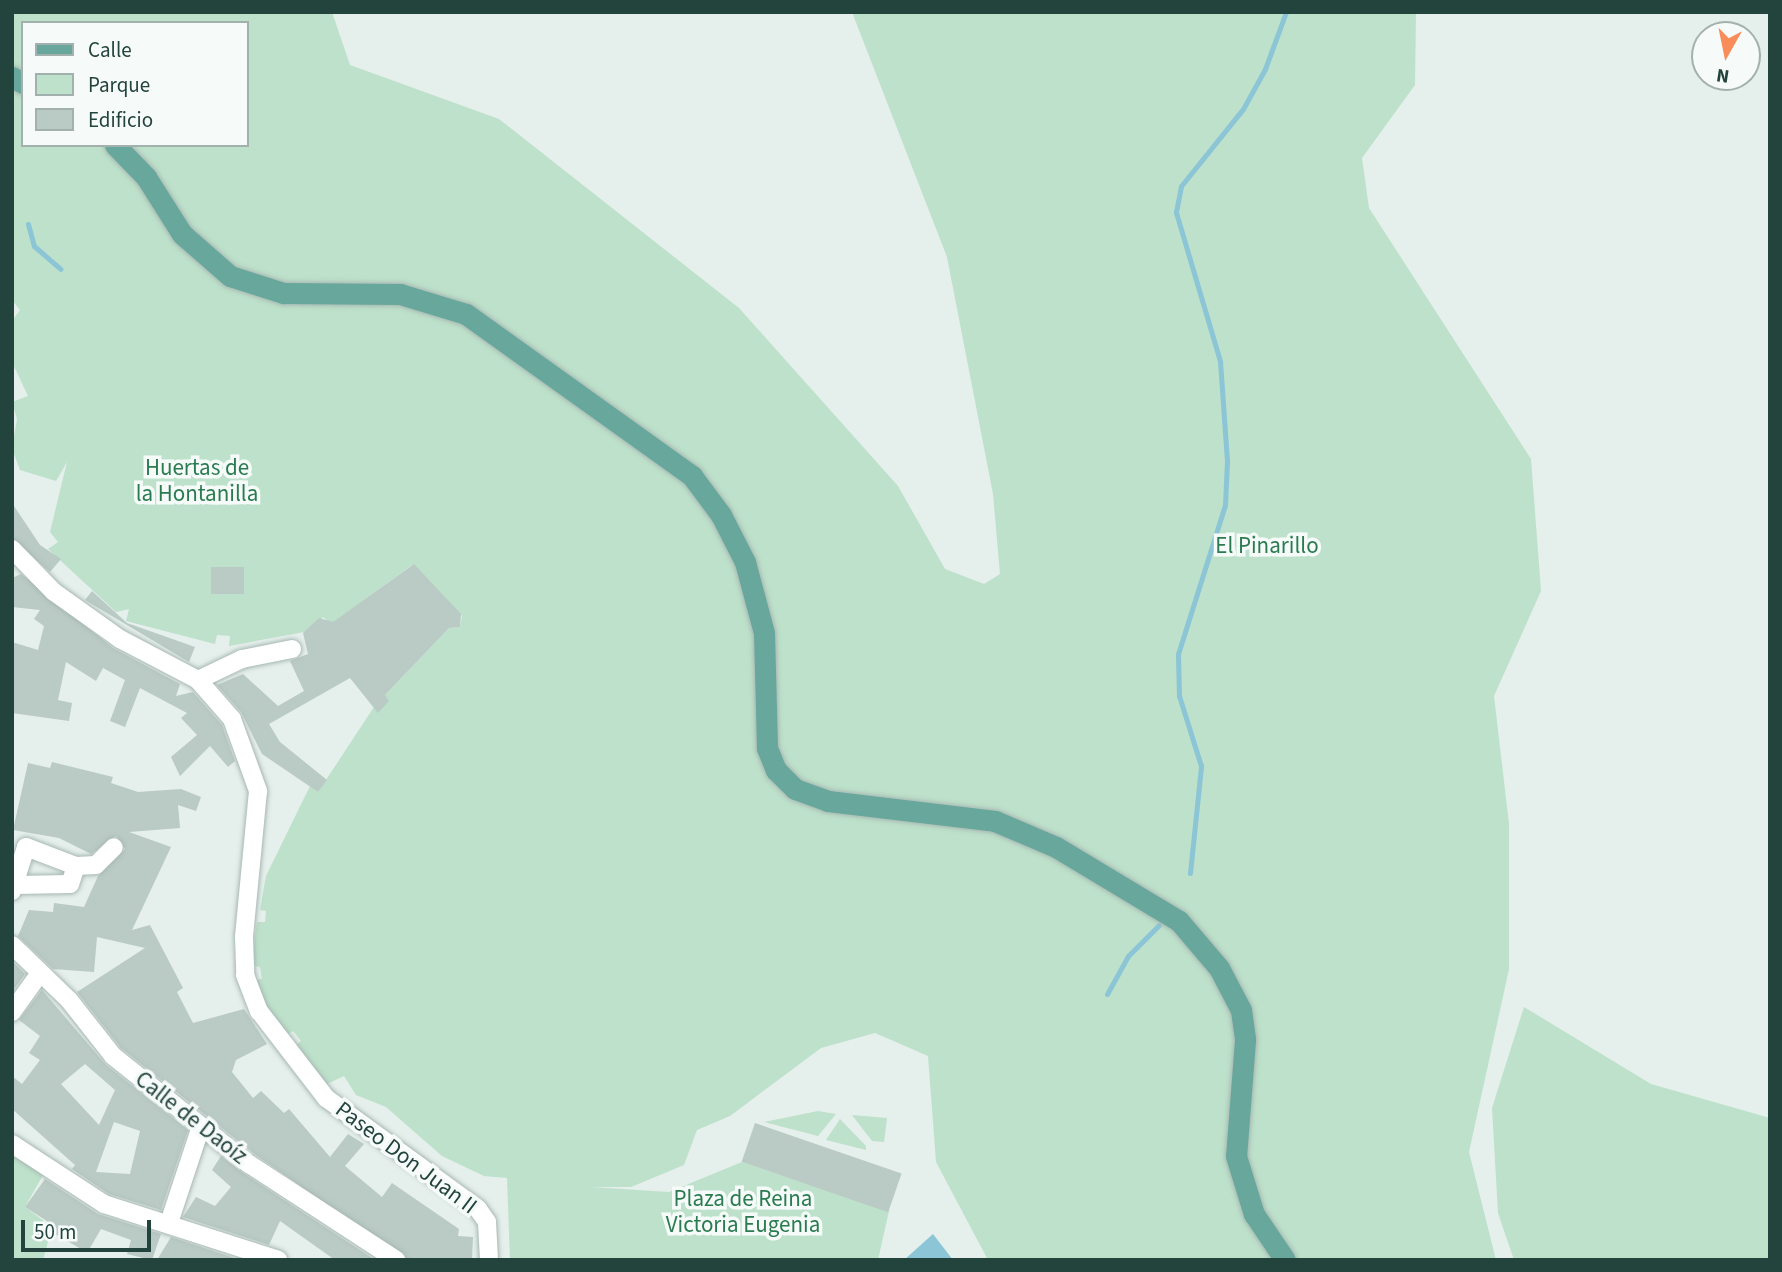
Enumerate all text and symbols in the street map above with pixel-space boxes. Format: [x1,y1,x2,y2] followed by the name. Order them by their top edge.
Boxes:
[21,21,248,147] legend
[1691,21,1761,91] north arrow
[88,35,132,65] text: Calle
[1715,61,1731,90] text: N
[88,70,150,100] text: Parque
[88,105,153,135] text: Edificio
[136,454,258,508] park label: Huertas de la Hontanilla
[1215,532,1319,560] park label: El Pinarillo
[129,1066,253,1170] street label: Calle de Daoíz
[330,1096,482,1220] street label: Paseo Don Juan II
[666,1185,820,1239] park label: Plaza de Reina Victoria Eugenia
[24,1206,154,1250] scale bar
[34,1217,76,1247] text: 50 m

